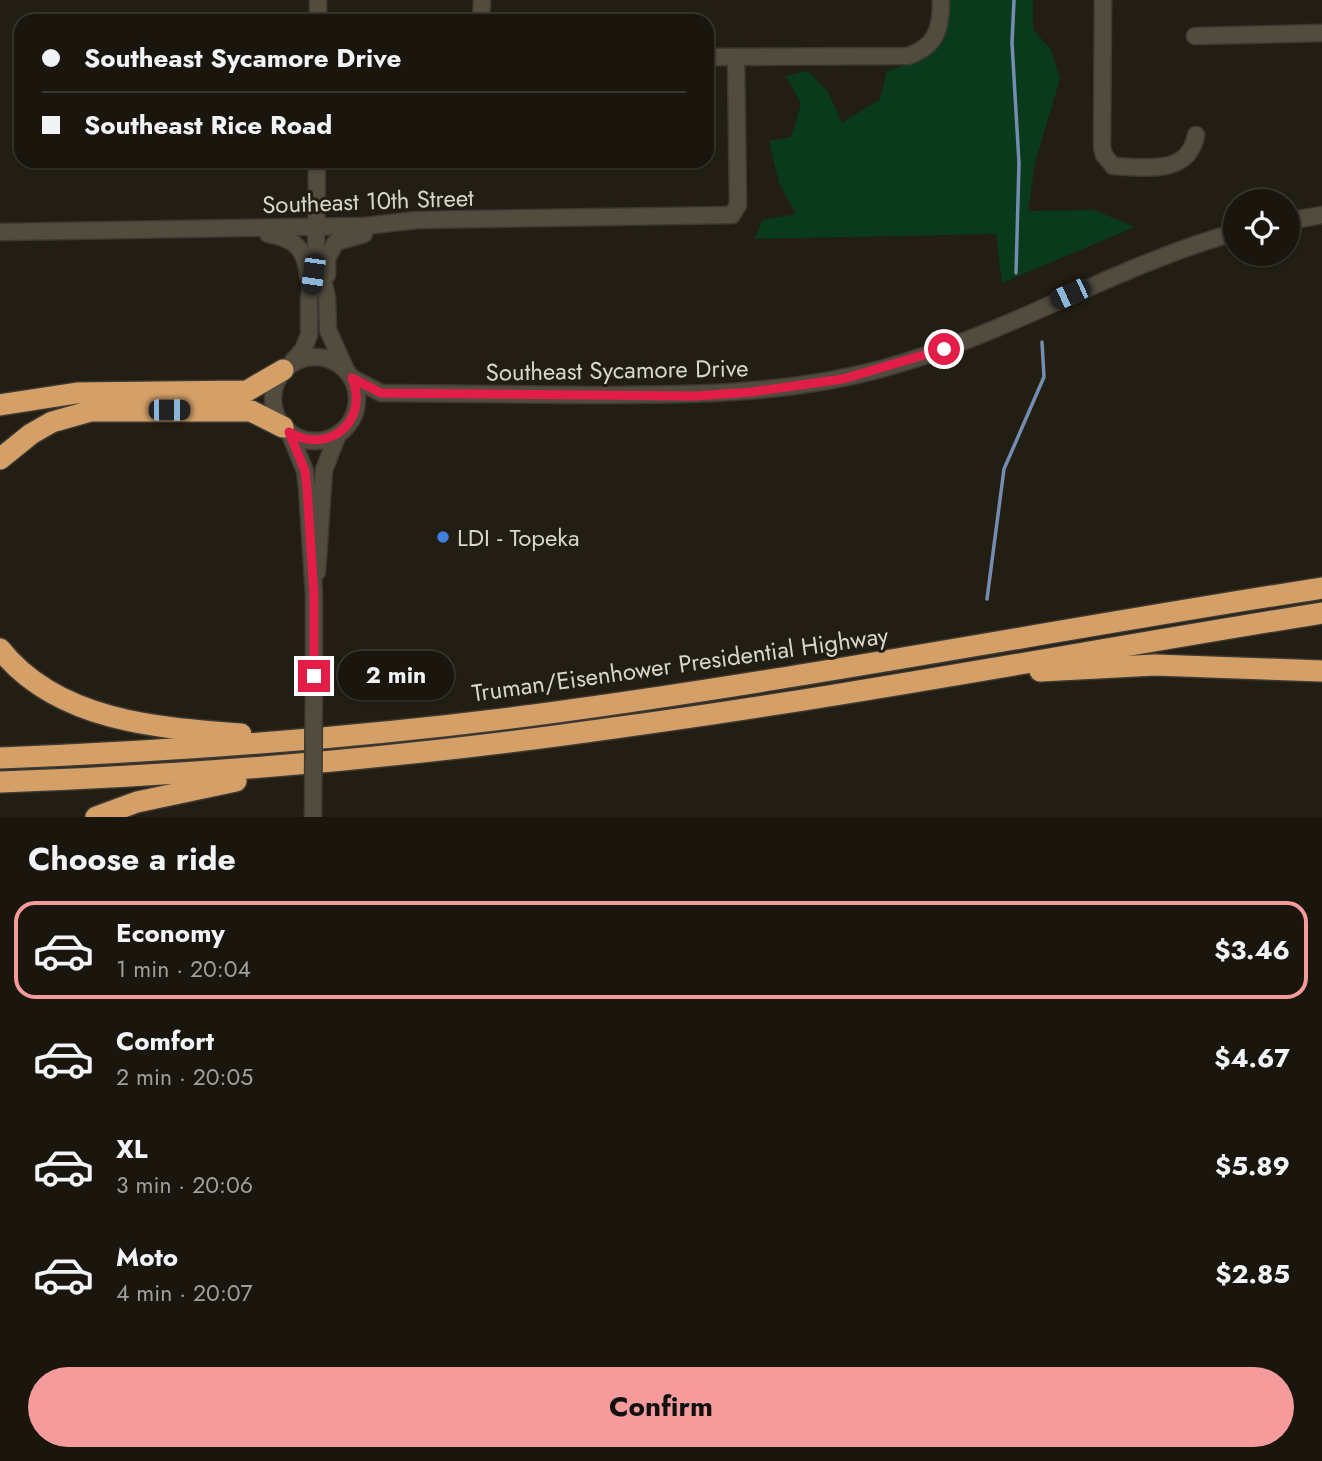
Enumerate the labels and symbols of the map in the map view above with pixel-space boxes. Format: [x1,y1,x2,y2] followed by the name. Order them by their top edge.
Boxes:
[262,180,475,222] street label: Southeast 10th Street
[300,252,327,296] car
[1047,276,1094,312] car
[928,333,960,365] route start
[485,350,749,390] street label: Southeast Sycamore Drive
[149,400,191,421] car
[457,520,579,555] place label: LDI - Topeka
[435,529,451,545] marker: LDI - Topeka
[470,617,891,711] street label: Truman/Eisenhower Presidential Highway
[338,652,454,700] callout: 2 min
[298,660,330,692] route end

